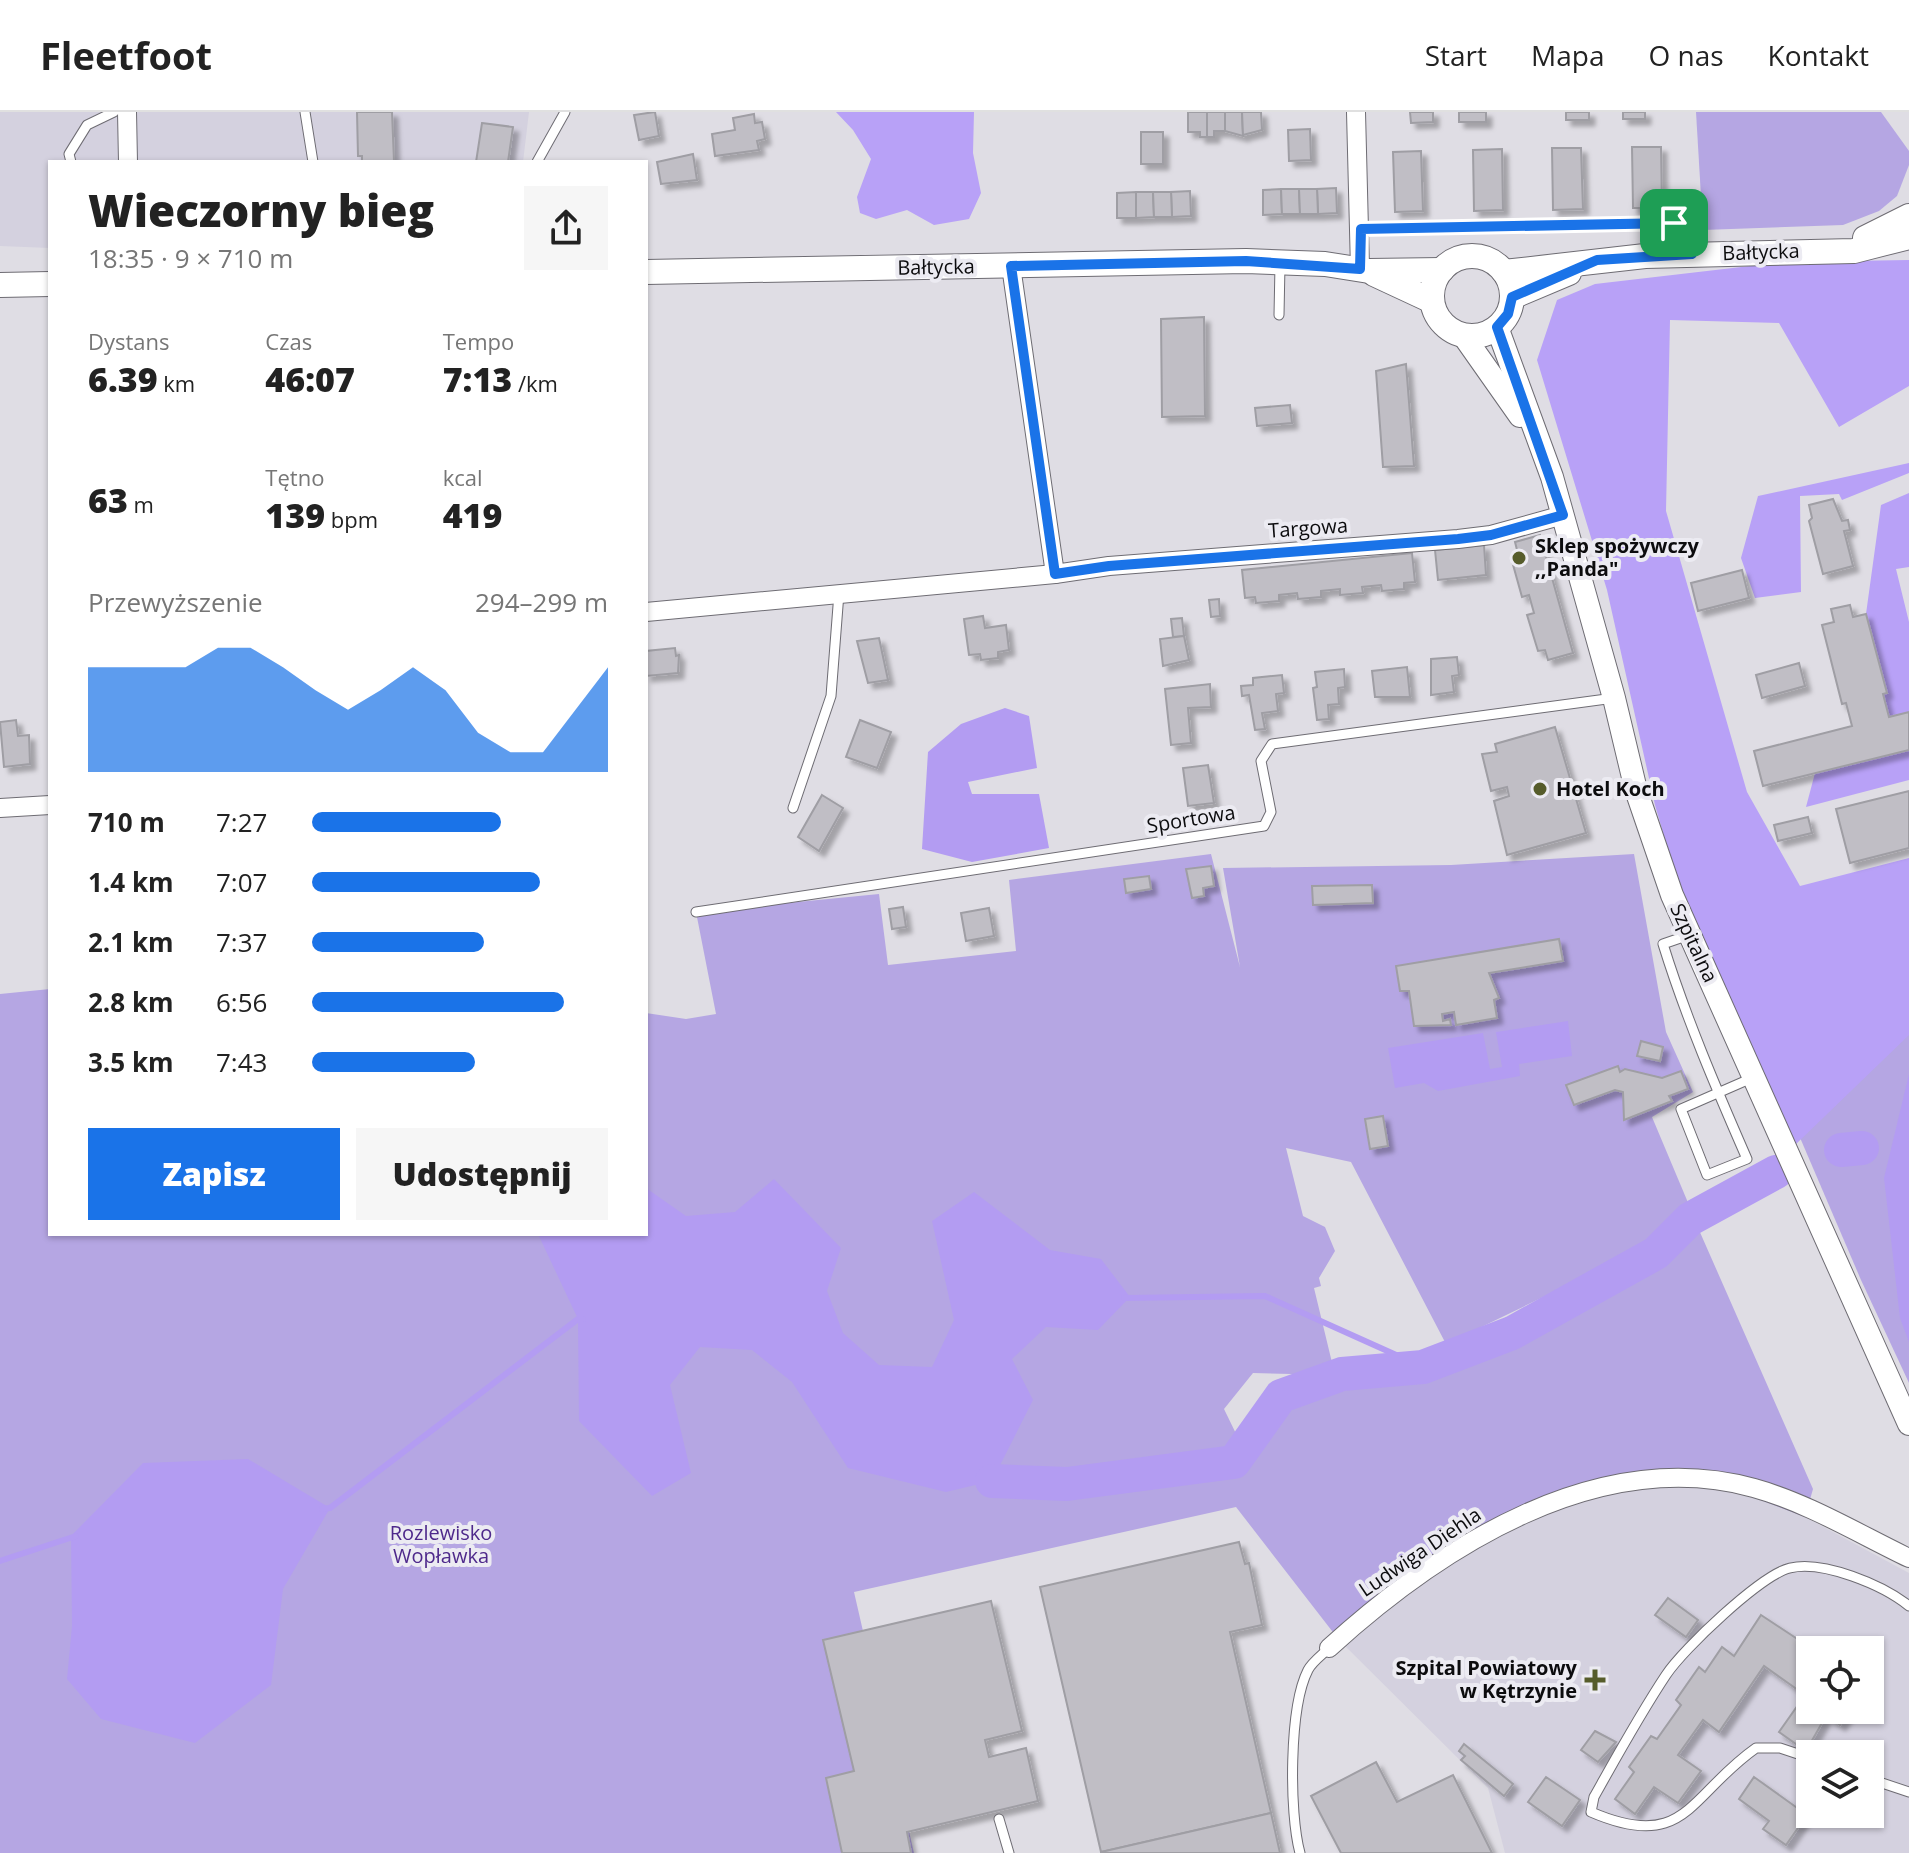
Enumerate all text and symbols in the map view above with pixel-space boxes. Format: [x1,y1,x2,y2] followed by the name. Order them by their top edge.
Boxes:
[40,29,212,81] text: Fleetfoot
[1425,36,1487,74] text: Start
[1531,36,1604,74] text: Mapa
[1648,36,1724,74] text: O nas
[1768,36,1869,74] text: Kontakt
[88,180,434,240] text: Wieczorny bieg
[524,186,608,270] button: share
[1640,189,1708,257] pin
[1652,201,1696,245] icon: arrive
[1722,237,1800,266] street label: Bałtycka
[88,240,293,276] text: 18:35 · 9 × 710 m
[897,252,975,281] street label: Bałtycka
[88,326,170,356] text: Dystans
[265,326,312,356] text: Czas
[443,326,514,356] text: Tempo
[88,356,158,402] text: 6.39
[265,356,355,402] text: 46:07
[443,356,512,402] text: 7:13
[158,368,195,398] text: km
[512,368,558,398] text: /km
[265,462,324,492] text: Tętno
[443,462,483,492] text: kcal
[88,477,128,523] text: 63
[128,489,154,519] text: m
[265,492,325,538] text: 139
[443,492,502,538] text: 419
[325,504,378,534] text: bpm
[1267,511,1349,544] street label: Targowa
[1535,532,1699,582] place label: Sklep spożywczy ,,Panda"
[1510,549,1528,567] marker: Sklep spożywczy ,,Panda"
[88,584,263,620] text: Przewyższenie
[475,584,608,620] text: 294–299 m
[1556,775,1665,802] place label: Hotel Koch
[1531,780,1549,798] marker: Hotel Koch
[1145,798,1237,839] street label: Sportowa
[88,804,165,840] text: 710 m
[216,804,267,840] text: 7:27
[88,864,174,900] text: 1.4 km
[216,864,267,900] text: 7:07
[1664,899,1725,987] street label: Szpitalna
[88,924,174,960] text: 2.1 km
[216,924,267,960] text: 7:37
[88,984,174,1020] text: 2.8 km
[216,984,267,1020] text: 6:56
[88,1044,174,1080] text: 3.5 km
[216,1044,267,1080] text: 7:43
[88,1128,340,1220] button: Zapisz
[356,1128,608,1220] button: Udostępnij
[1353,1501,1486,1602] street label: Ludwiga Diehla
[390,1519,492,1569] park label: Rozlewisko Wopławka
[1796,1636,1884,1828] map controls
[1796,1636,1884,1724] button: locate
[1396,1654,1578,1704] place label: Szpital Powiatowy w Kętrzynie
[1584,1669,1606,1691] marker: Szpital Powiatowy w Kętrzynie
[1796,1740,1884,1828] button: layers

